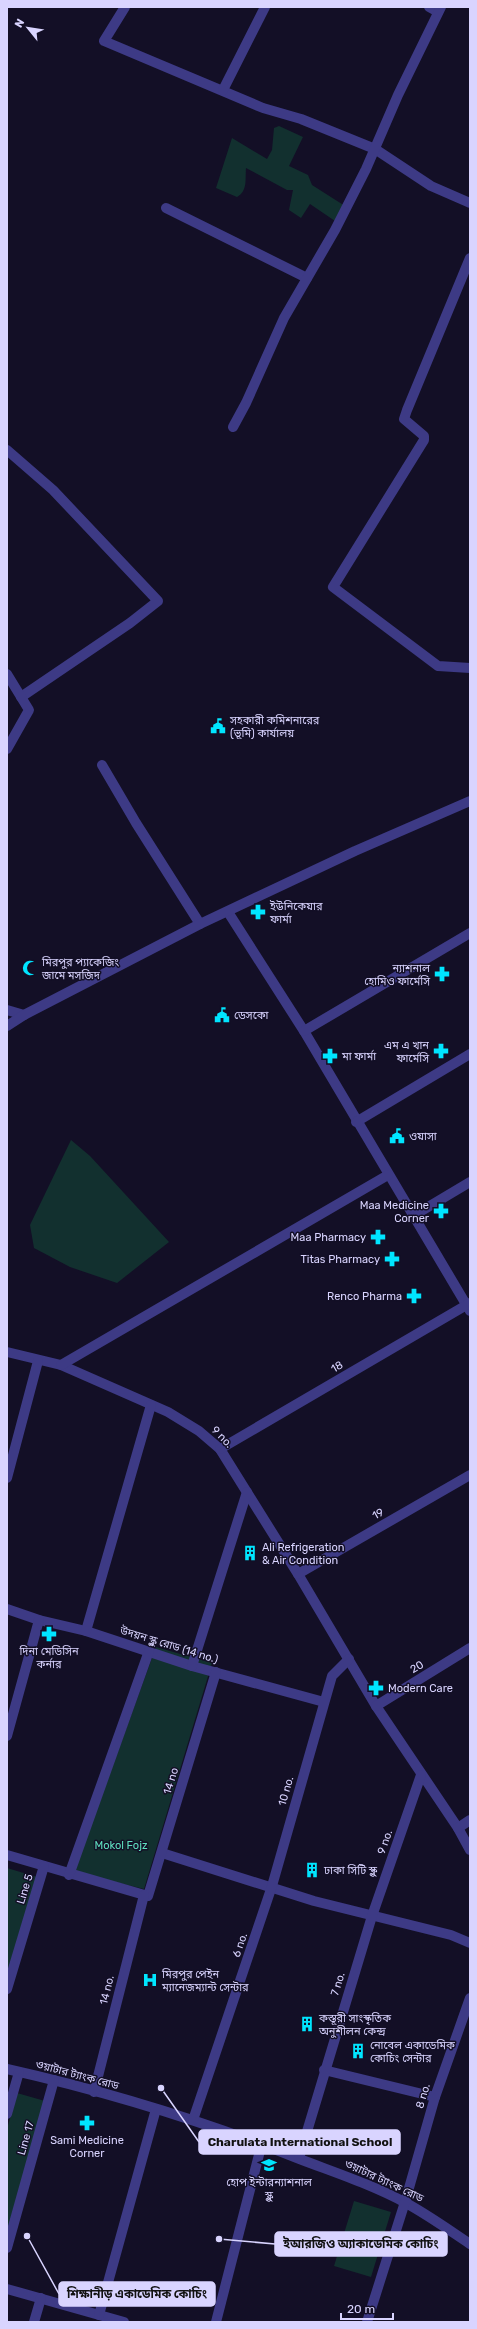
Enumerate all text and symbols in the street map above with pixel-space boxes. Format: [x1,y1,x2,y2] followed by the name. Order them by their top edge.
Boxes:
[8,8,48,48] north arrow
[12,17,27,30] text: N
[229,714,320,740] place label: সহকারী কমিশনারের (ভূমি) কার্যালয়
[209,717,227,735] public building icon: সহকারী কমিশনারের (ভূমি) কার্যালয়
[269,900,323,926] place label: ইউনিকেয়ার ফার্মা
[249,903,267,921] pharmacy icon: ইউনিকেয়ার ফার্মা
[41,956,119,982] place label: মিরপুর প্যাকেজিং জামে মসজিদ
[21,959,39,977] mosque icon: মিরপুর প্যাকেজিং জামে মসজিদ
[364,962,431,988] place label: ন্যাশনাল হোমিও ফার্মেসি
[433,965,451,983] pharmacy icon: ন্যাশনাল হোমিও ফার্মেসি
[213,1006,231,1024] public building icon: ডেসকো
[234,1009,270,1022] place label: ডেসকো
[384,1039,429,1065] place label: এম এ খান ফার্মেসি
[432,1042,450,1060] pharmacy icon: এম এ খান ফার্মেসি
[321,1047,339,1065] pharmacy icon: মা ফার্মা
[341,1049,377,1063] place label: মা ফার্মা
[388,1127,406,1145] public building icon: ওয়াসা
[409,1130,438,1143] place label: ওয়াসা
[360,1199,430,1225] place label: Maa Medicine Corner
[432,1202,450,1220] pharmacy icon: Maa Medicine Corner
[369,1228,387,1246] pharmacy icon: Maa Pharmacy
[291,1231,366,1244] place label: Maa Pharmacy
[383,1250,401,1268] pharmacy icon: Titas Pharmacy
[300,1253,380,1266] place label: Titas Pharmacy
[405,1287,423,1305] pharmacy icon: Renco Pharma
[327,1290,402,1303] place label: Renco Pharma
[329,1358,345,1376] street label: 18
[209,1424,235,1451] street label: 9 no.
[370,1506,386,1522] street label: 19
[262,1541,345,1567] place label: Ali Refrigeration & Air Condition
[241,1544,259,1562] building icon: Ali Refrigeration & Air Condition
[117,1624,220,1666] street label: উদয়ন স্কুল রোড (14 no.)
[40,1625,58,1643] pharmacy icon: দিনা মেডিসিন কর্নার
[18,1645,79,1671] place label: দিনা মেডিসিন কর্নার
[408,1658,426,1676] street label: 20
[367,1679,385,1697] pharmacy icon: Modern Care
[388,1682,453,1695] place label: Modern Care
[161,1766,181,1796] street label: 14 no
[276,1775,296,1807] street label: 10 no.
[375,1828,395,1856] street label: 9 no.
[94,1839,148,1852] park label: Mokol Fojz
[303,1861,321,1879] building icon: ঢাকা সিটি স্কুল
[323,1864,377,1877] place label: ঢাকা সিটি স্কুল
[14,1872,36,1906] street label: Line 5
[230,1931,250,1959] street label: 6 no.
[161,1968,249,1994] place label: মিরপুর পেইন ম্যানেজম্যান্ট সেন্টার
[328,1970,348,1997] street label: 7 no.
[141,1971,159,1989] hospital icon: মিরপুর পেইন ম্যানেজম্যান্ট সেন্টার
[97,1974,117,2006] street label: 14 no.
[318,2012,391,2038] place label: কস্তূরী সাংস্কৃতিক অনুশীলন কেন্দ্র
[298,2015,316,2033] building icon: কস্তূরী সাংস্কৃতিক অনুশীলন কেন্দ্র
[370,2039,455,2065] place label: নোবেল একাডেমিক কোচিং সেন্টার
[349,2042,367,2060] building icon: নোবেল একাডেমিক কোচিং সেন্টার
[34,2058,120,2092] street label: ওয়াটার ট্যাংক রোড
[413,2082,433,2110] street label: 8 no.
[78,2114,96,2132] pharmacy icon: Sami Medicine Corner
[15,2119,37,2156] street label: Line 17
[199,2130,400,2154] callout: Charulata International School
[50,2134,124,2160] place label: Sami Medicine Corner
[208,2135,392,2149] text: Charulata International School
[260,2156,278,2174] school or university icon: হোপ ইন্টারন্যাশনাল স্কুল
[342,2157,426,2205] street label: ওয়াটার ট্যাংক রোড
[226,2176,313,2202] place label: হোপ ইন্টারন্যাশনাল স্কুল
[275,2232,447,2256] callout: ইআরজিও অ্যাকাডেমিক কোচিং
[282,2236,439,2251] text: ইআরজিও অ্যাকাডেমিক কোচিং
[59,2282,215,2306] callout: শিক্ষানীড় একাডেমিক কোচিং
[66,2286,208,2301] text: শিক্ষানীড় একাডেমিক কোচিং
[341,2295,393,2321] scale bar
[347,2302,375,2316] text: 20 m

